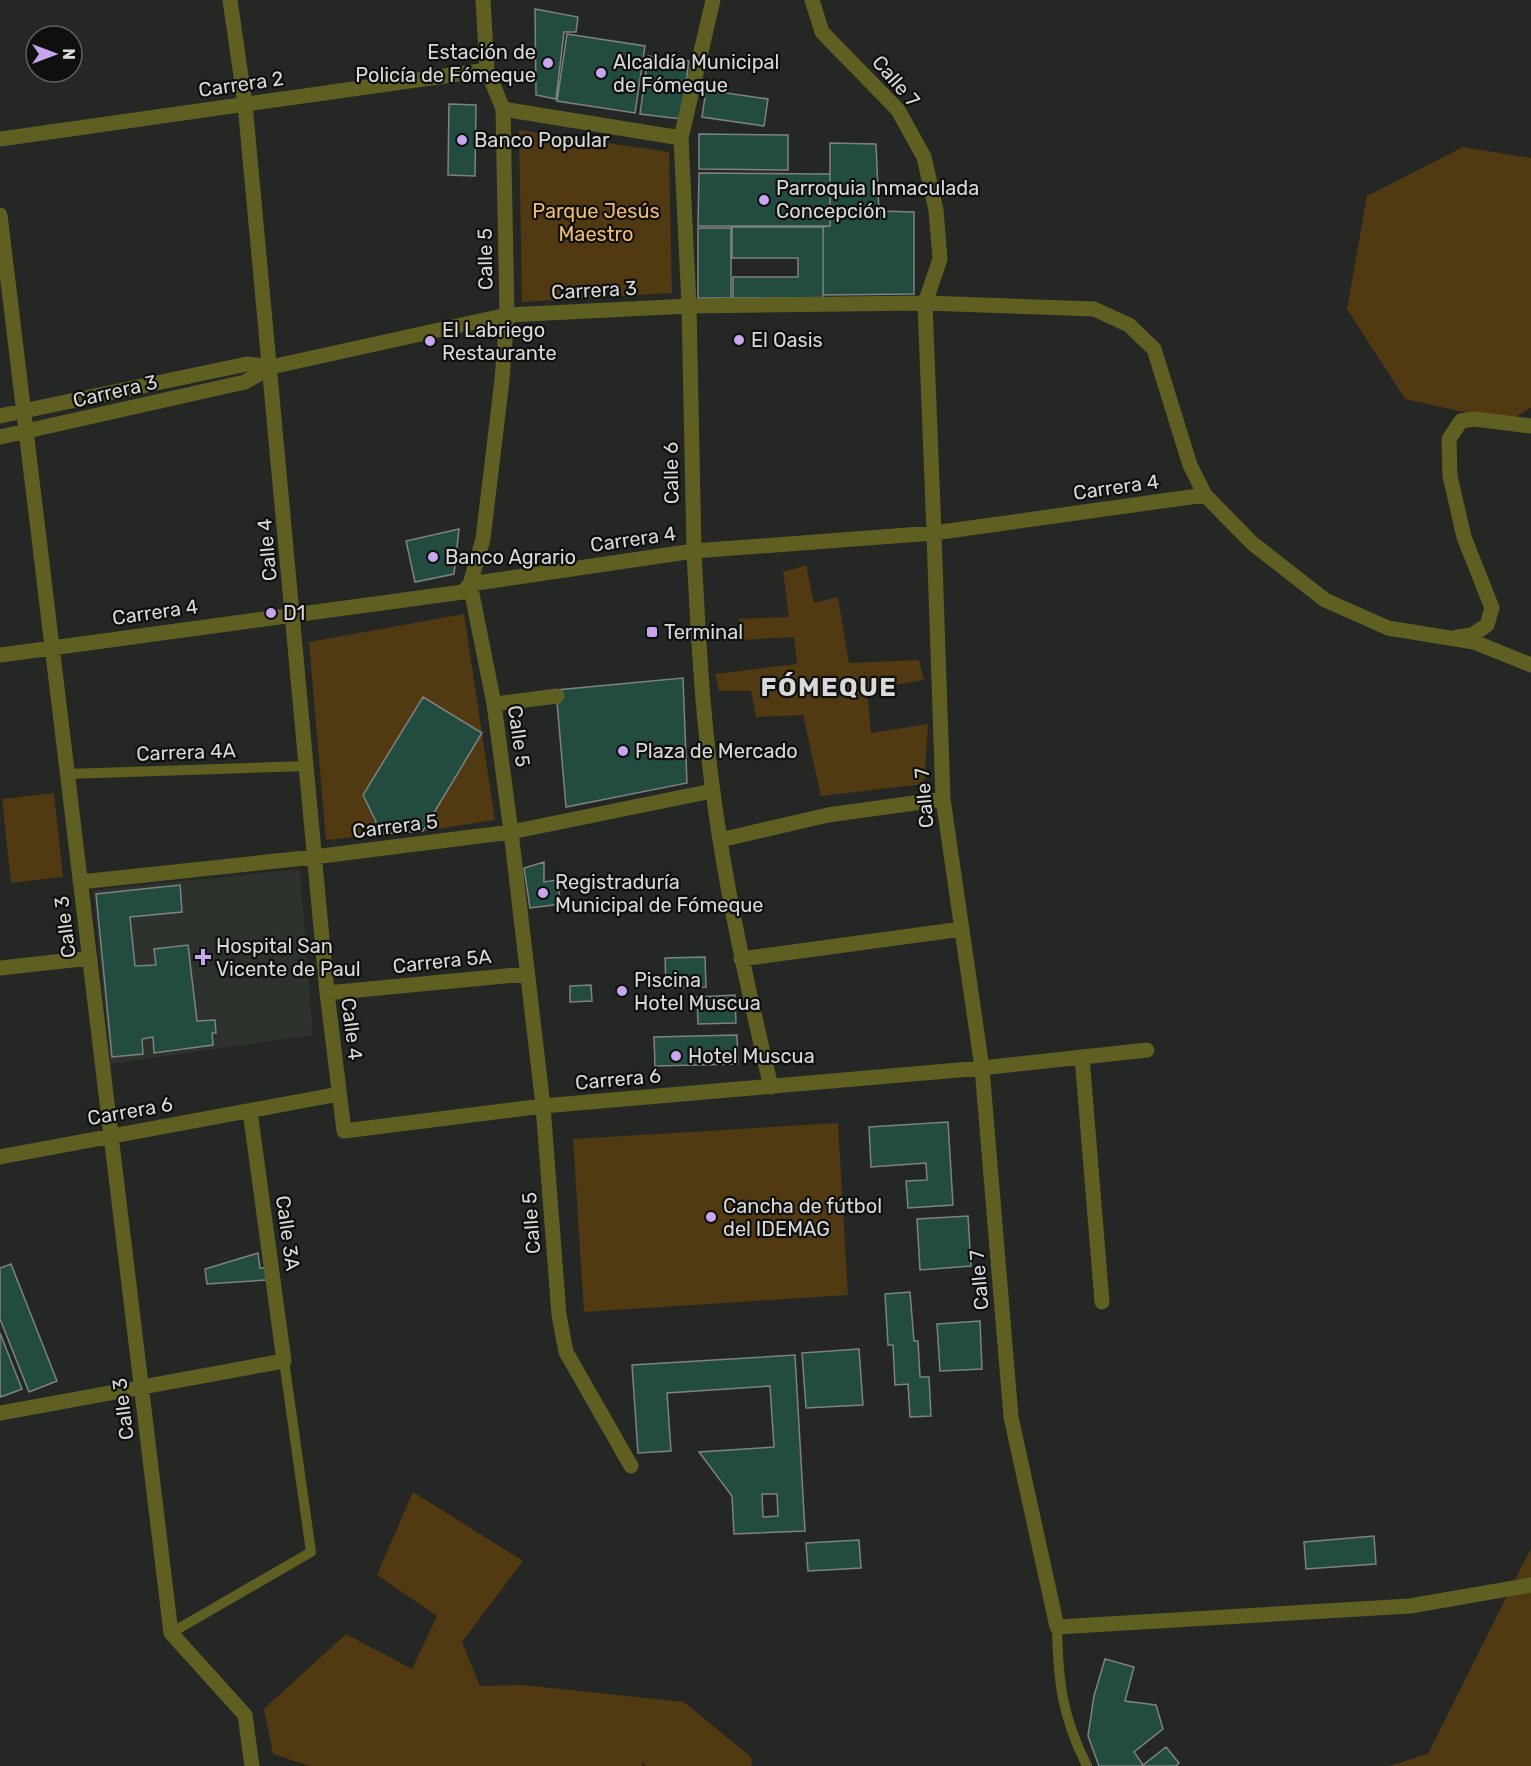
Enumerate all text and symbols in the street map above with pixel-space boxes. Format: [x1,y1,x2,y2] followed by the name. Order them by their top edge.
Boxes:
[24,24,84,84] north arrow
[355,40,536,87] place label: Estación de Policía de Fómeque
[59,48,78,60] text: N
[613,50,779,97] place label: Alcaldía Municipal de Fómeque
[867,50,925,112] street label: Calle 7
[541,56,555,70] marker: Estación de Policía de Fómeque
[197,66,285,102] street label: Carrera 2
[594,66,608,80] marker: Alcaldía Municipal de Fómeque
[474,128,610,152] place label: Banco Popular
[455,133,469,147] marker: Banco Popular
[776,176,979,223] place label: Parroquia Inmaculada Concepción
[757,193,771,207] marker: Parroquia Inmaculada Concepción
[532,199,660,246] park label: Parque Jesús Maestro
[472,228,498,290] street label: Calle 5
[550,276,638,304] street label: Carrera 3
[442,318,557,365] place label: El Labriego Restaurante
[751,328,823,352] place label: El Oasis
[732,333,746,347] marker: El Oasis
[423,334,437,348] marker: El Labriego Restaurante
[70,370,160,412] street label: Carrera 3
[658,442,684,504] street label: Calle 6
[1072,469,1160,505] street label: Carrera 4
[252,518,282,582] street label: Calle 4
[589,521,677,557] street label: Carrera 4
[445,545,576,569] place label: Banco Agrario
[426,550,440,564] marker: Banco Agrario
[111,594,199,630] street label: Carrera 4
[283,601,305,625] place label: D1
[264,606,278,620] marker: D1
[664,620,743,644] place label: Terminal
[645,625,659,639] marker: Terminal
[761,671,897,703] district label: FÓMEQUE
[503,704,535,768] street label: Calle 5
[136,738,236,766] street label: Carrera 4A
[635,739,798,763] place label: Plaza de Mercado
[616,744,630,758] marker: Plaza de Mercado
[909,767,939,829] street label: Calle 7
[351,809,439,843] street label: Carrera 5
[555,870,764,917] place label: Registraduría Municipal de Fómeque
[536,886,550,900] marker: Registraduría Municipal de Fómeque
[49,895,81,959] street label: Calle 3
[216,934,361,981] place label: Hospital San Vicente de Paul
[391,944,493,978] street label: Carrera 5A
[194,948,212,966] marker: Hospital San Vicente de Paul
[634,968,761,1015] place label: Piscina Hotel Muscua
[615,984,629,998] marker: Piscina Hotel Muscua
[336,996,368,1062] street label: Calle 4
[688,1044,815,1068] place label: Hotel Muscua
[669,1049,683,1063] marker: Hotel Muscua
[574,1063,662,1095] street label: Carrera 6
[86,1092,174,1130] street label: Carrera 6
[517,1191,545,1255] street label: Calle 5
[271,1194,305,1272] street label: Calle 3A
[723,1194,882,1241] place label: Cancha de fútbol del IDEMAG
[704,1210,718,1224] marker: Cancha de fútbol del IDEMAG
[964,1249,994,1311] street label: Calle 7
[107,1377,139,1441] street label: Calle 3

